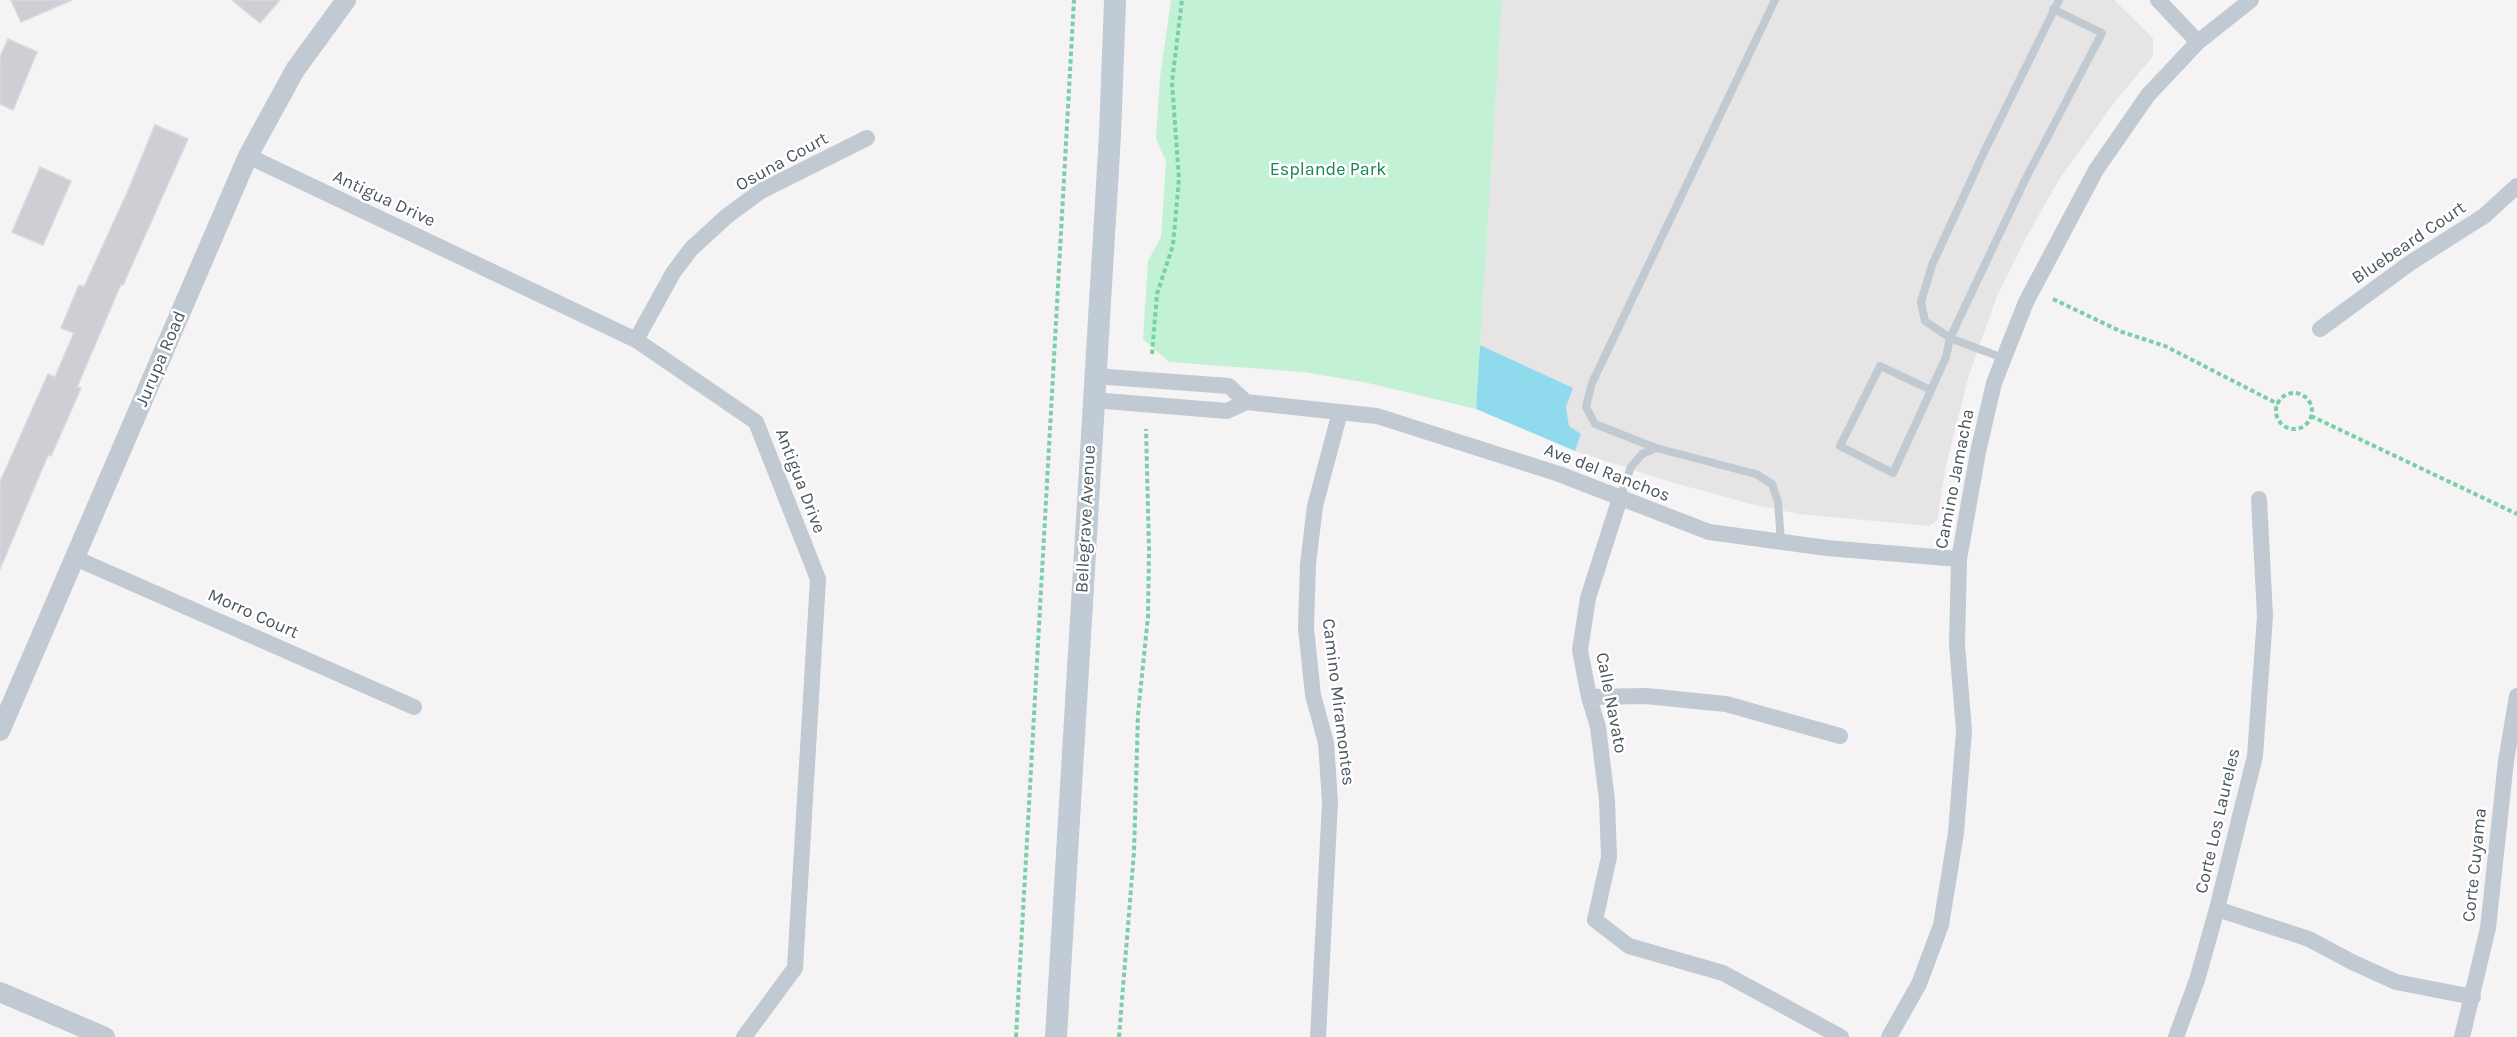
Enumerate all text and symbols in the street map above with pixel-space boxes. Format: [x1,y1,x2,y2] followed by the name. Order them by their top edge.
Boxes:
[732,128,832,196] street label: Osuna Court
[1270,159,1386,181] park label: Esplande Park
[329,166,439,232] street label: Antigua Drive
[2348,197,2470,289] street label: Bluebeard Court
[131,308,191,410] street label: Jurupa Road
[1931,407,1979,551] street label: Camino Jamacha
[770,425,830,537] street label: Antigua Drive
[1541,439,1673,507] street label: Ave del Ranchos
[1071,444,1101,594] street label: Bellegrave Avenue
[204,584,302,644] street label: Morro Court
[1317,617,1359,787] street label: Camino Miramontes
[1591,651,1631,755] street label: Calle Navato
[2191,746,2245,896] street label: Corte Los Laureles
[2458,807,2492,923] street label: Corte Cuyama

